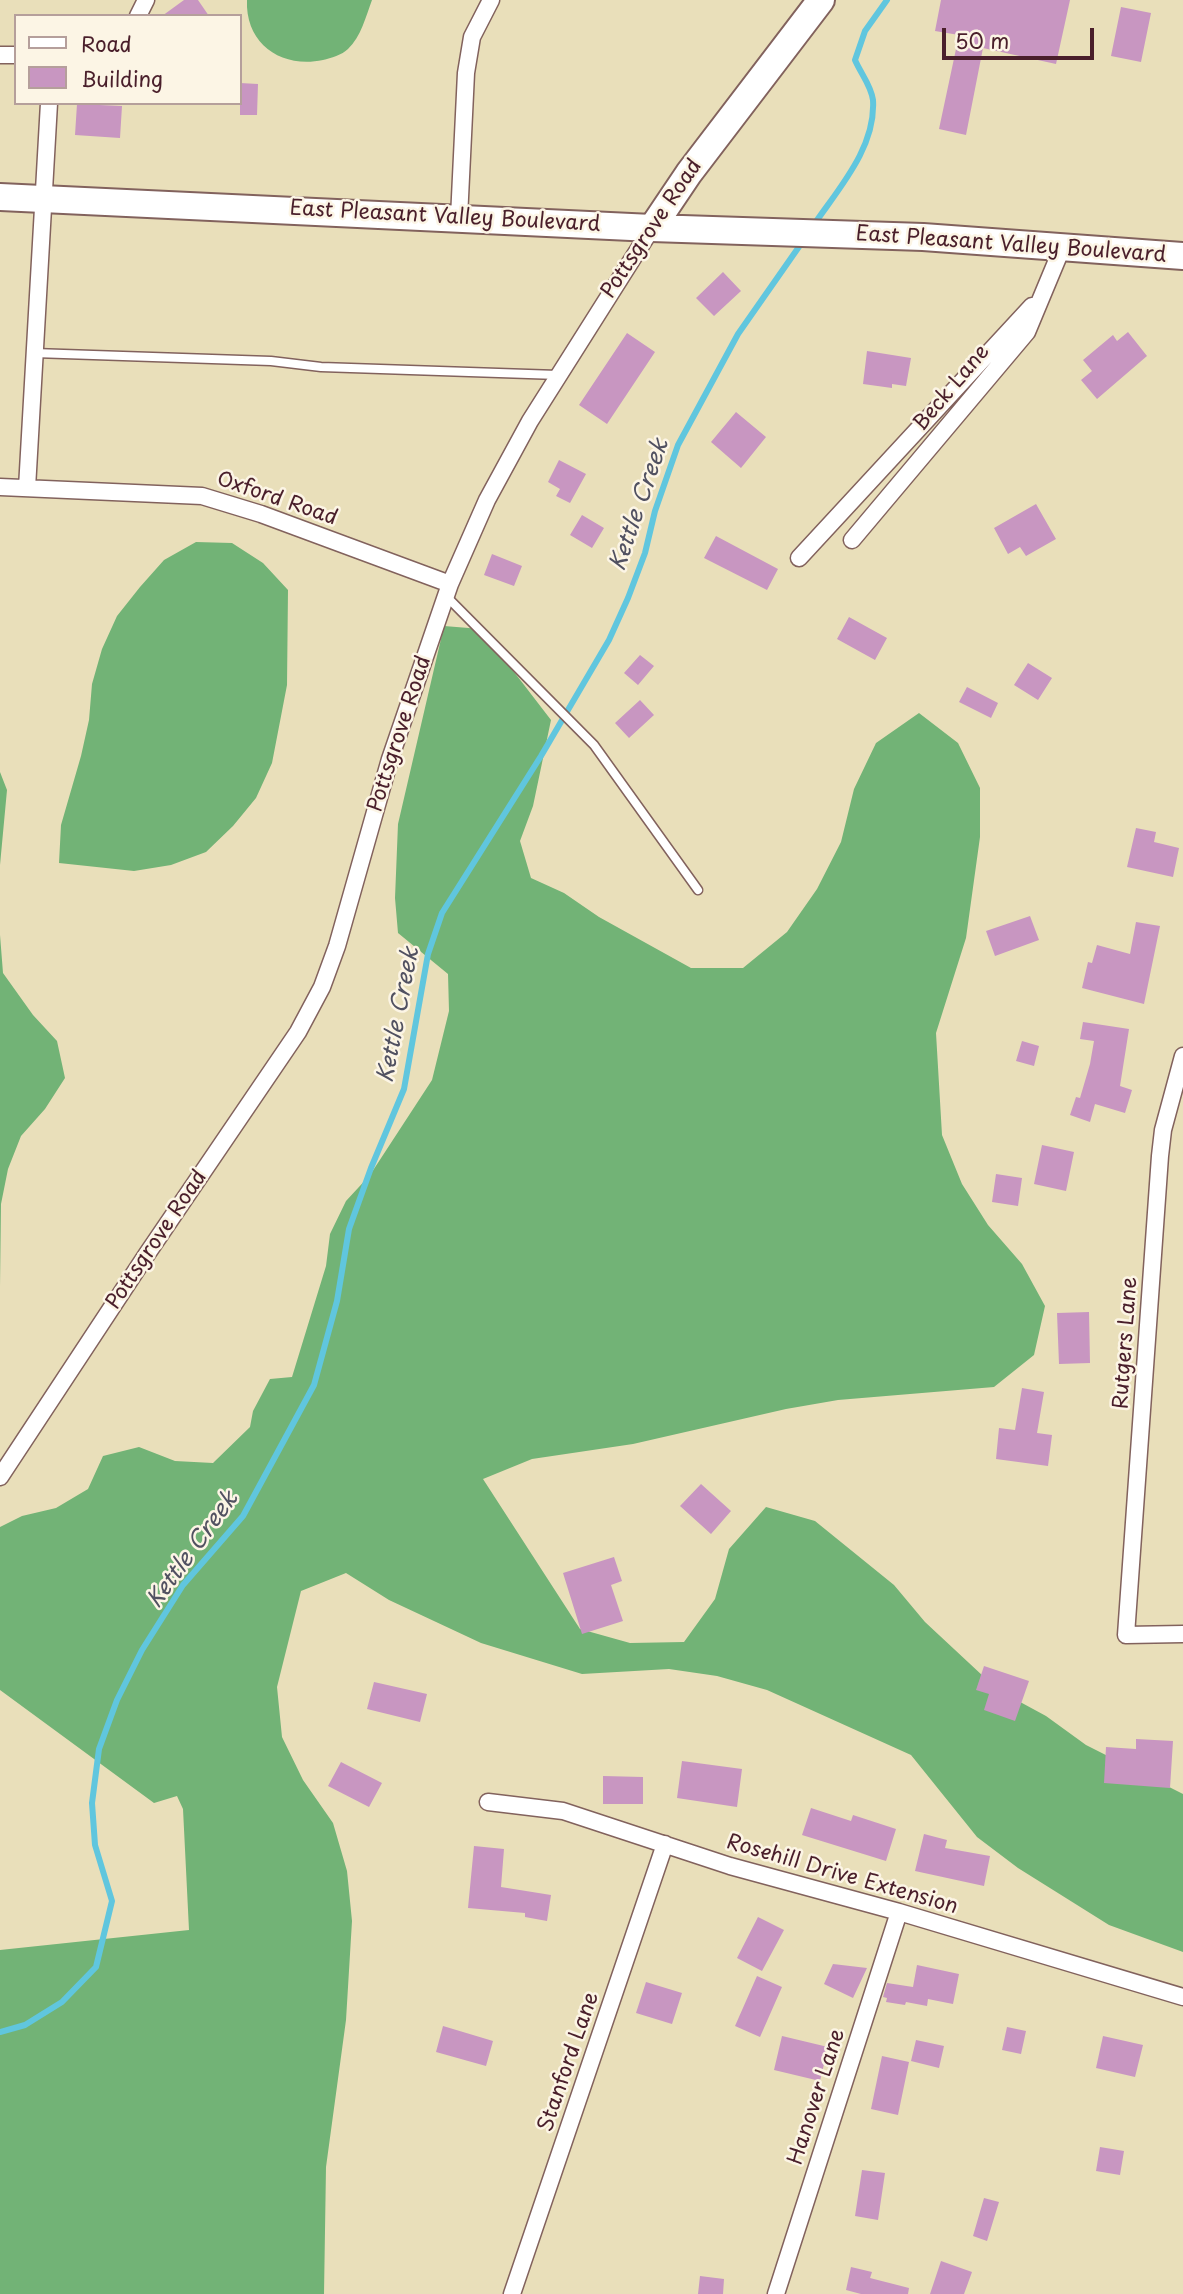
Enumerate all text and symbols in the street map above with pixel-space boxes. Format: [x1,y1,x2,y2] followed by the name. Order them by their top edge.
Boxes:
[14,14,242,105] legend
[945,14,1097,58] scale bar
[955,24,1009,56] text: 50 m
[81,27,132,59] text: Road
[81,62,163,94] text: Building
[596,155,708,303] street label: Pottsgrove Road
[289,196,601,238] street label: East Pleasant Valley Boulevard
[855,222,1167,268] street label: East Pleasant Valley Boulevard
[909,340,995,436] street label: Beck Lane
[605,435,675,575] water label: Kettle Creek
[213,467,341,531] street label: Oxford Road
[363,653,437,815] street label: Pottsgrove Road
[372,945,426,1085] water label: Kettle Creek
[101,1166,213,1314] street label: Pottsgrove Road
[1109,1276,1143,1410] street label: Rutgers Lane
[141,1486,245,1614] water label: Kettle Creek
[723,1830,961,1920] street label: Rosehill Drive Extension
[533,1989,605,2135] street label: Stanford Lane
[783,2026,851,2168] street label: Hanover Lane

